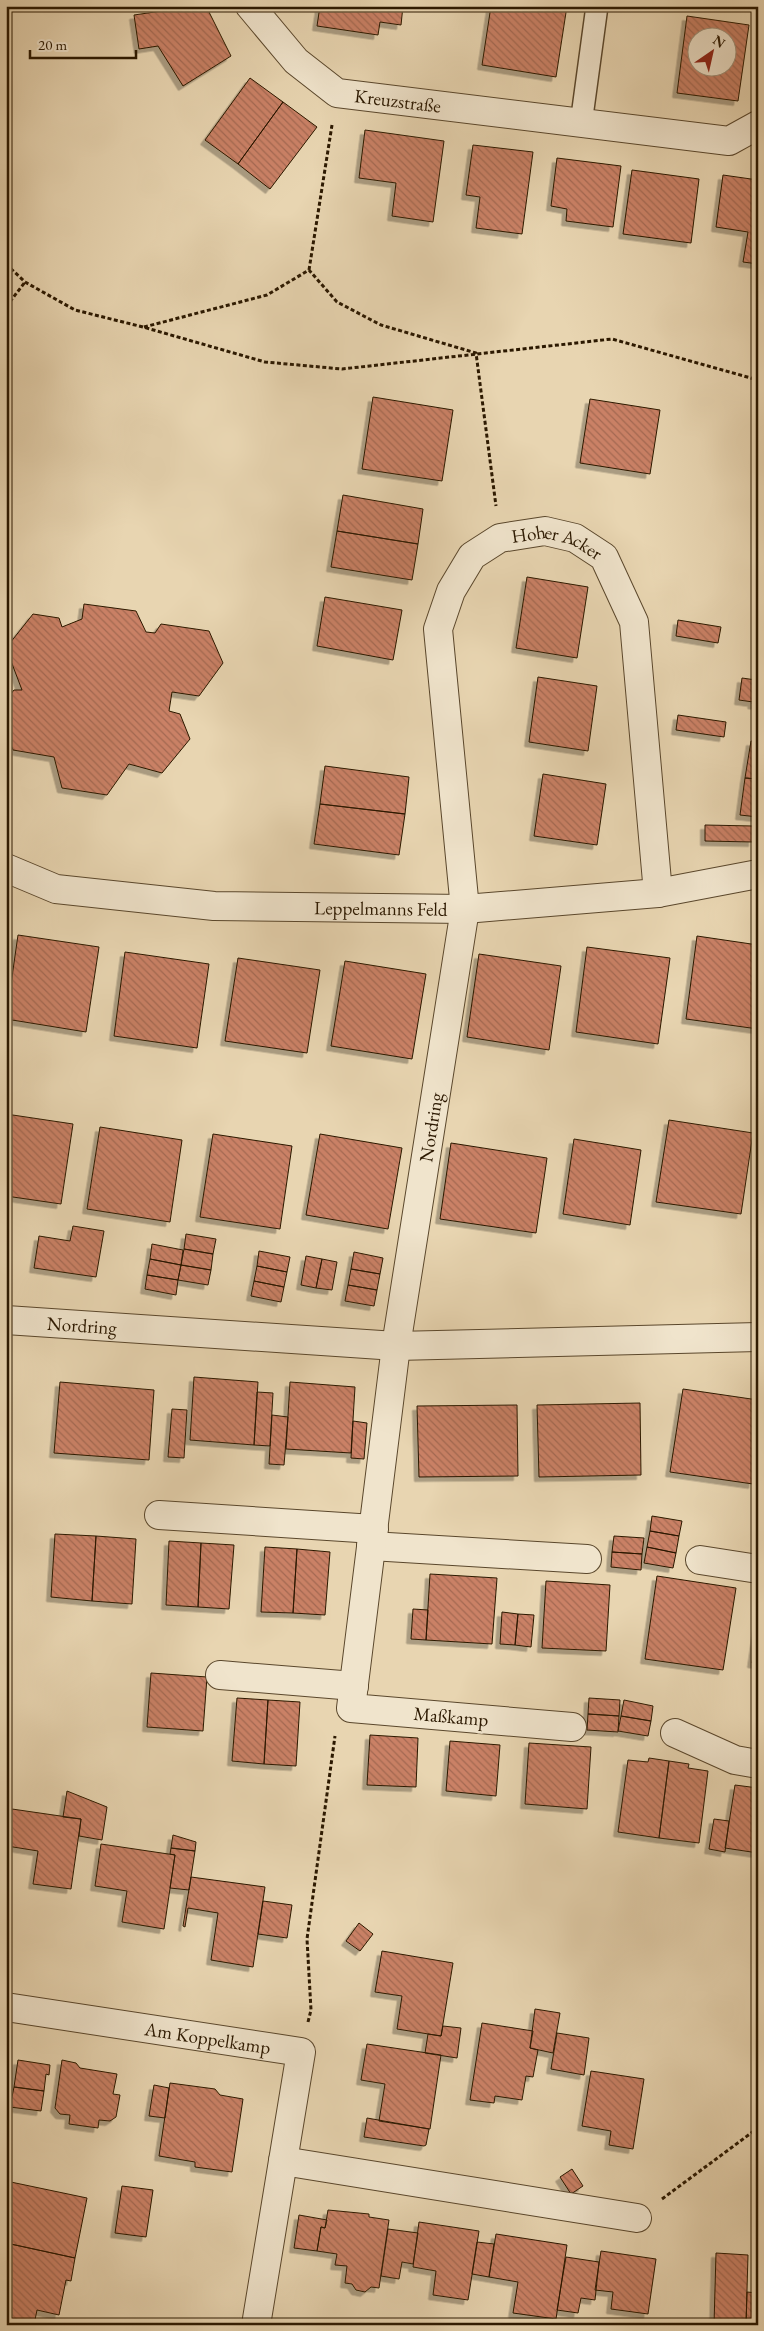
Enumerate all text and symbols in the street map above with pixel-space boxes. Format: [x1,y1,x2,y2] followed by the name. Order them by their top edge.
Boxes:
[30,28,136,60] scale bar
[686,28,736,78] north arrow
[710,31,730,52] text: N
[38,35,67,54] text: 20 m
[353,83,442,119] street label: Kreuzstraße
[510,519,608,566] street label: Hoher Acker
[314,895,448,922] street label: Leppelmanns Feld
[413,1090,449,1164] street label: Nordring
[46,1311,118,1340] street label: Nordring
[412,1701,490,1732] street label: Maßkamp
[142,2016,272,2060] street label: Am Koppelkamp

